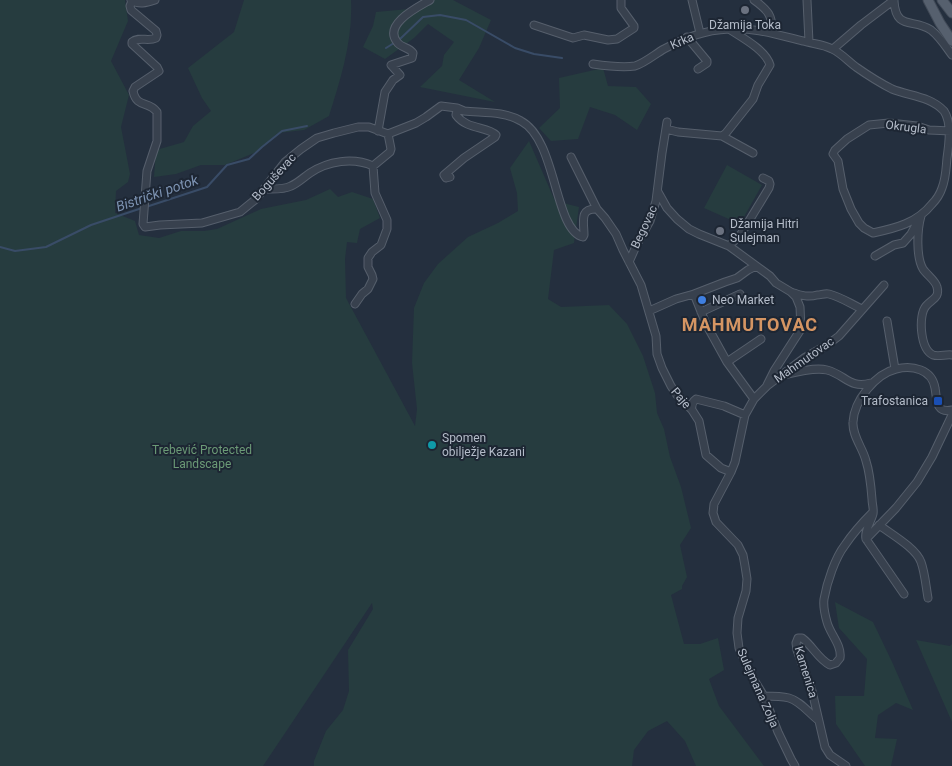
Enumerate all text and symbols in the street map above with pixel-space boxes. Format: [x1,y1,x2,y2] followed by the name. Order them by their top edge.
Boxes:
[739,4,751,16] marker: Džamija Toka
[709,18,781,32] place label: Džamija Toka
[668,30,696,52] street label: Krka
[885,118,927,136] street label: Okrugla
[249,151,299,203] street label: Boguševac
[114,171,201,215] water label: Bistrički potok
[628,203,660,251] street label: Begovac
[730,217,799,245] place label: Džamija Hitri Sulejman
[714,225,726,237] marker: Džamija Hitri Sulejman
[712,293,774,307] place label: Neo Market
[696,294,708,306] marker: Neo Market
[682,314,818,335] district label: MAHMUTOVAC
[771,334,837,386] street label: Mahmutovac
[668,385,694,411] street label: Paje
[861,394,928,408] place label: Trafostanica
[932,395,944,407] marker: Trafostanica
[442,431,525,459] place label: Spomen obilježje Kazani
[426,439,438,451] marker: Spomen obilježje Kazani
[152,443,252,471] park label: Trebević Protected Landscape
[792,644,820,700] street label: Kamenica
[734,646,782,730] street label: Sulejmana Zolja

